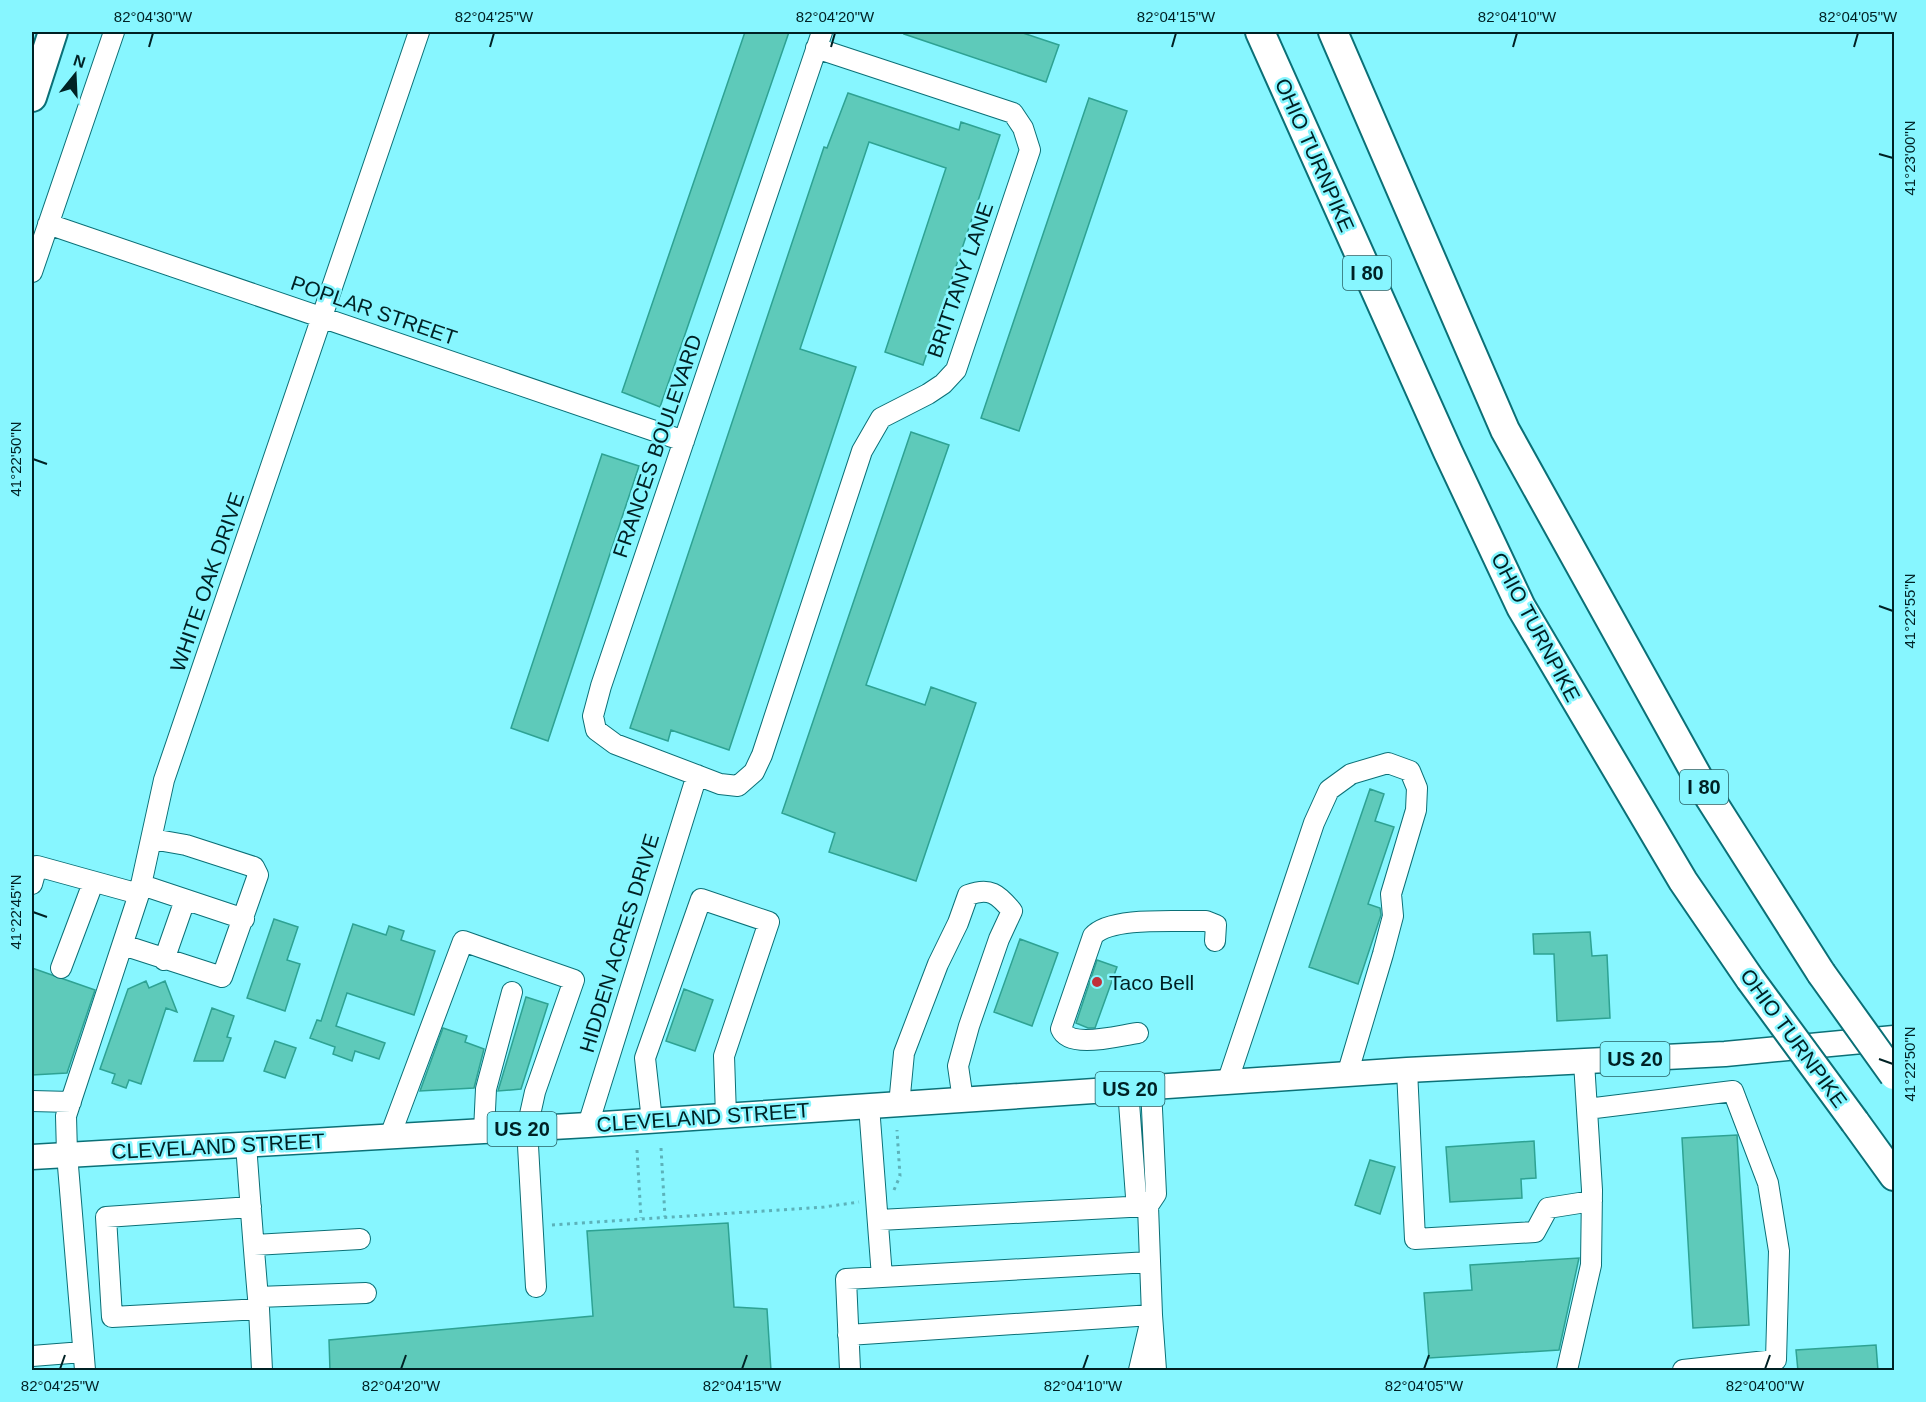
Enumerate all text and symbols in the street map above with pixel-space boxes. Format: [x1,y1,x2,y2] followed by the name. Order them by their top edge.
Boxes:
[114,8,193,25] text: 82°04'30"W
[455,8,534,25] text: 82°04'25"W
[796,8,875,25] text: 82°04'20"W
[1137,8,1216,25] text: 82°04'15"W
[1478,8,1557,25] text: 82°04'10"W
[1819,8,1898,25] text: 82°04'05"W
[45,45,105,105] north arrow
[71,51,88,71] text: N
[1271,75,1359,235] street label: OHIO TURNPIKE
[1901,120,1918,196] text: 41°23'00"N
[923,199,997,361] street label: BRITTANY LANE
[1343,256,1391,290] road number: I 80
[288,271,460,349] street label: POPLAR STREET
[608,332,706,560] street label: FRANCES BOULEVARD
[7,421,24,497] text: 41°22'50"N
[166,489,248,675] street label: WHITE OAK DRIVE
[1487,549,1585,705] street label: OHIO TURNPIKE
[1901,573,1918,649] text: 41°22'55"N
[1680,770,1728,804] road number: I 80
[575,831,663,1055] street label: HIDDEN ACRES DRIVE
[7,874,24,950] text: 41°22'45"N
[1736,964,1852,1112] street label: OHIO TURNPIKE
[1109,971,1194,994] place label: Taco Bell
[1090,975,1104,989] marker: Taco Bell
[1901,1026,1918,1102] text: 41°22'50"N
[1600,1042,1670,1076] road number: US 20
[1096,1072,1164,1106] road number: US 20
[596,1098,810,1136] street label: CLEVELAND STREET
[488,1112,556,1146] road number: US 20
[111,1129,325,1163] street label: CLEVELAND STREET
[21,1377,100,1394] text: 82°04'25"W
[362,1377,441,1394] text: 82°04'20"W
[703,1377,782,1394] text: 82°04'15"W
[1044,1377,1123,1394] text: 82°04'10"W
[1385,1377,1464,1394] text: 82°04'05"W
[1726,1377,1805,1394] text: 82°04'00"W

